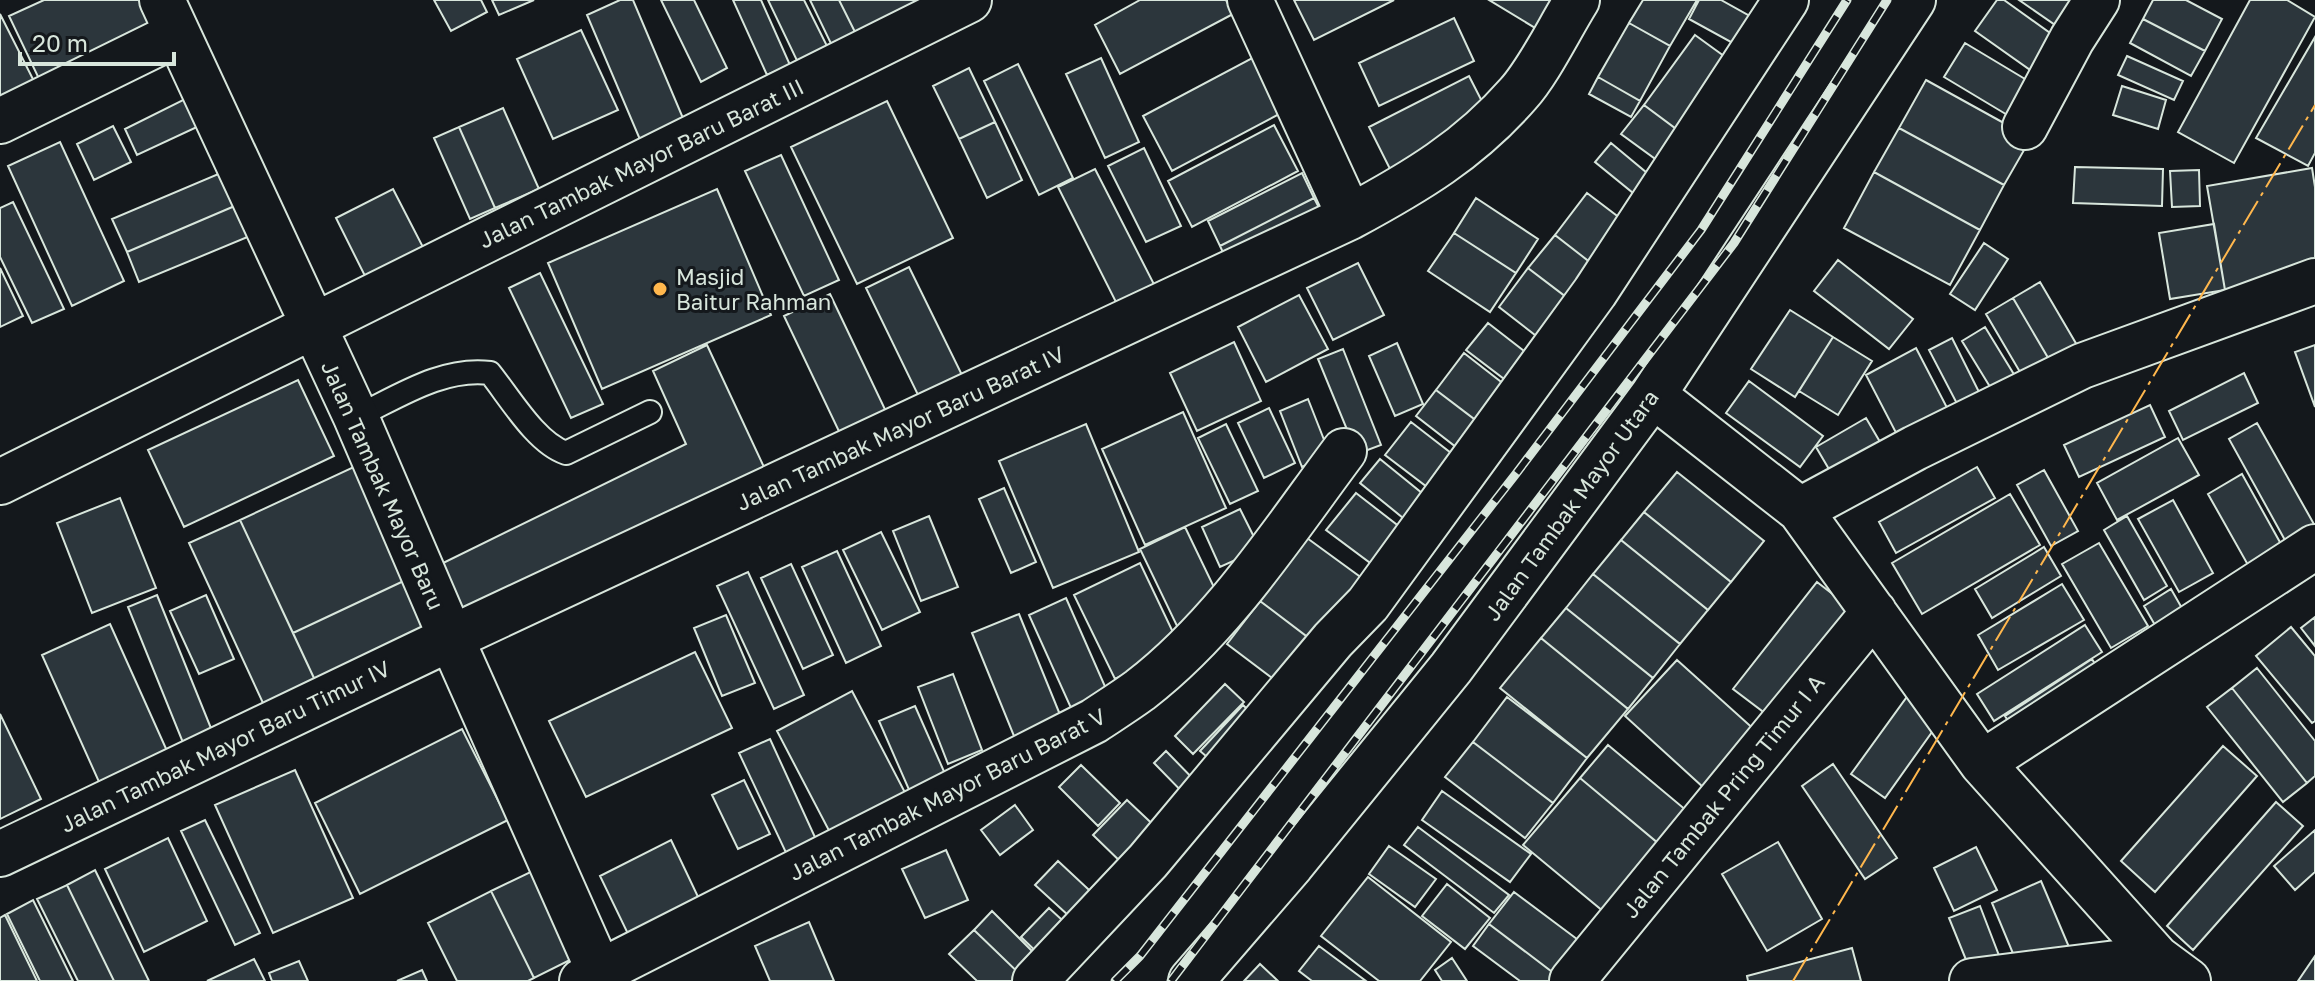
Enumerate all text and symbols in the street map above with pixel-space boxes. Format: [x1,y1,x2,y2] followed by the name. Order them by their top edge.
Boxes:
[20,16,174,66] scale bar
[32,28,88,57] text: 20 m
[474,72,808,254] street label: Jalan Tambak Mayor Baru Barat III
[676,263,831,315] place label: Masjid Baitur Rahman
[651,280,669,298] marker: Masjid Baitur Rahman
[732,340,1069,516] street label: Jalan Tambak Mayor Baru Barat IV
[316,356,450,614] street label: Jalan Tambak Mayor Baru
[1478,384,1664,626] street label: Jalan Tambak Mayor Utara
[56,654,394,838] street label: Jalan Tambak Mayor Baru Timur IV
[1616,669,1830,923] street label: Jalan Tambak Pring Timur I A
[784,702,1110,886] street label: Jalan Tambak Mayor Baru Barat V

